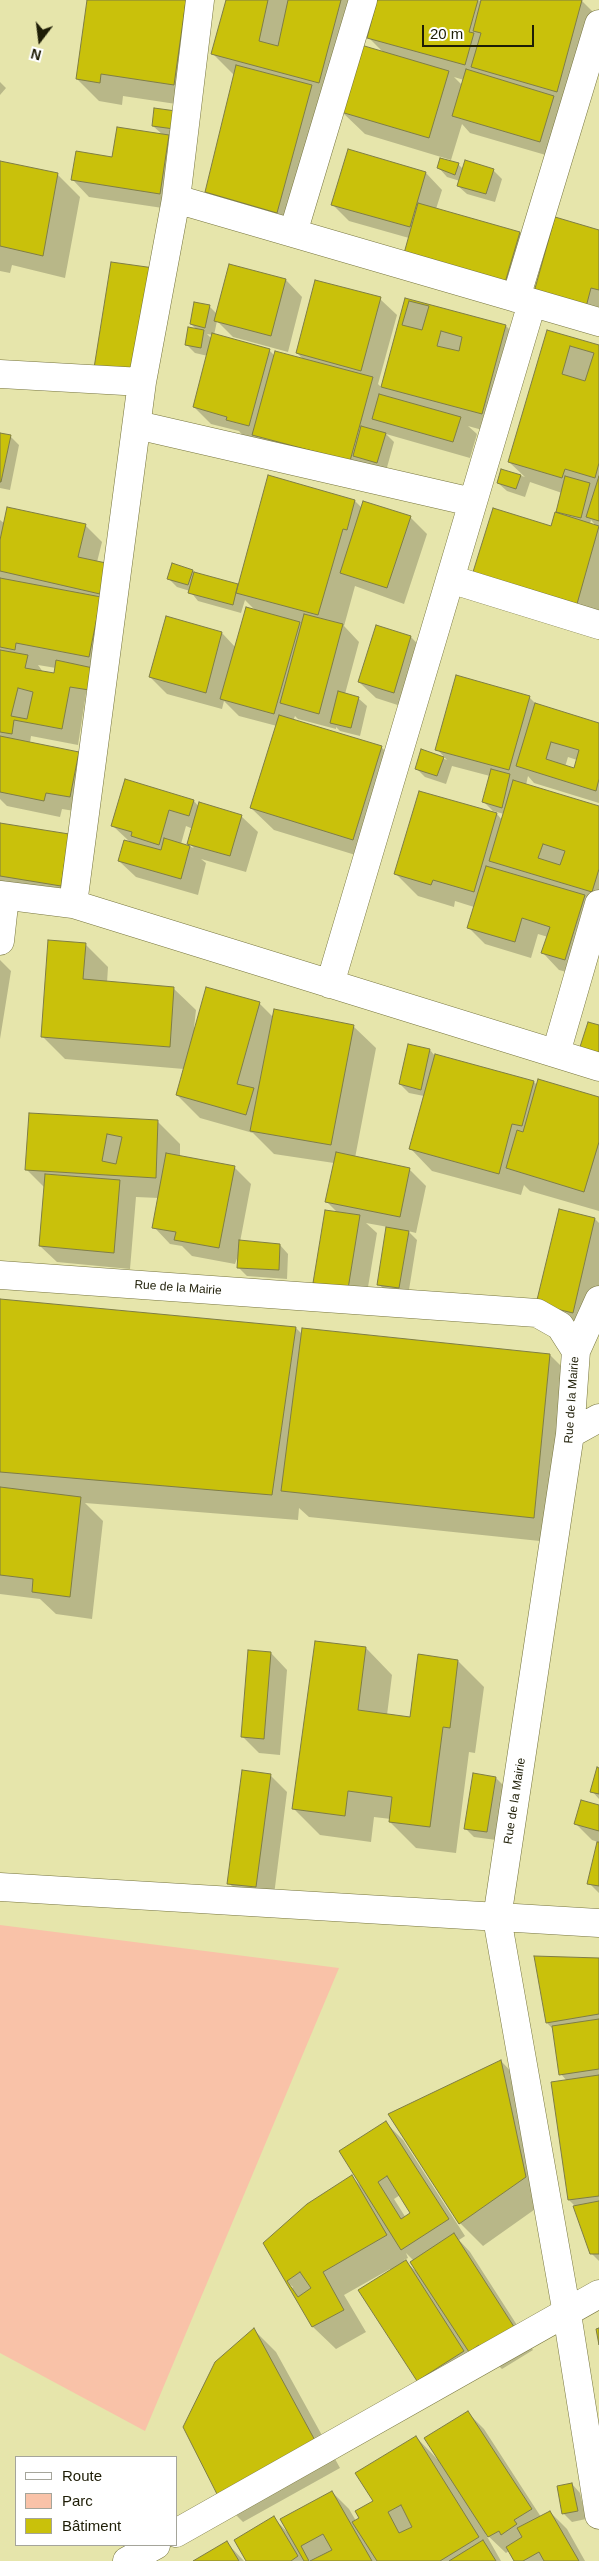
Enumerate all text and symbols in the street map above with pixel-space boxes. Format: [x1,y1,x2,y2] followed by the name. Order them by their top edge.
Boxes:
[15,15,65,65] north arrow
[424,15,536,47] scale bar
[430,25,463,42] text: 20 m
[29,45,43,64] text: N
[134,1278,222,1298] street label: Rue de la Mairie
[562,1356,582,1444] street label: Rue de la Mairie
[501,1757,529,1845] street label: Rue de la Mairie
[15,2456,178,2546] legend
[62,2467,102,2484] text: Route
[62,2492,93,2509] text: Parc
[62,2517,121,2534] text: Bâtiment

